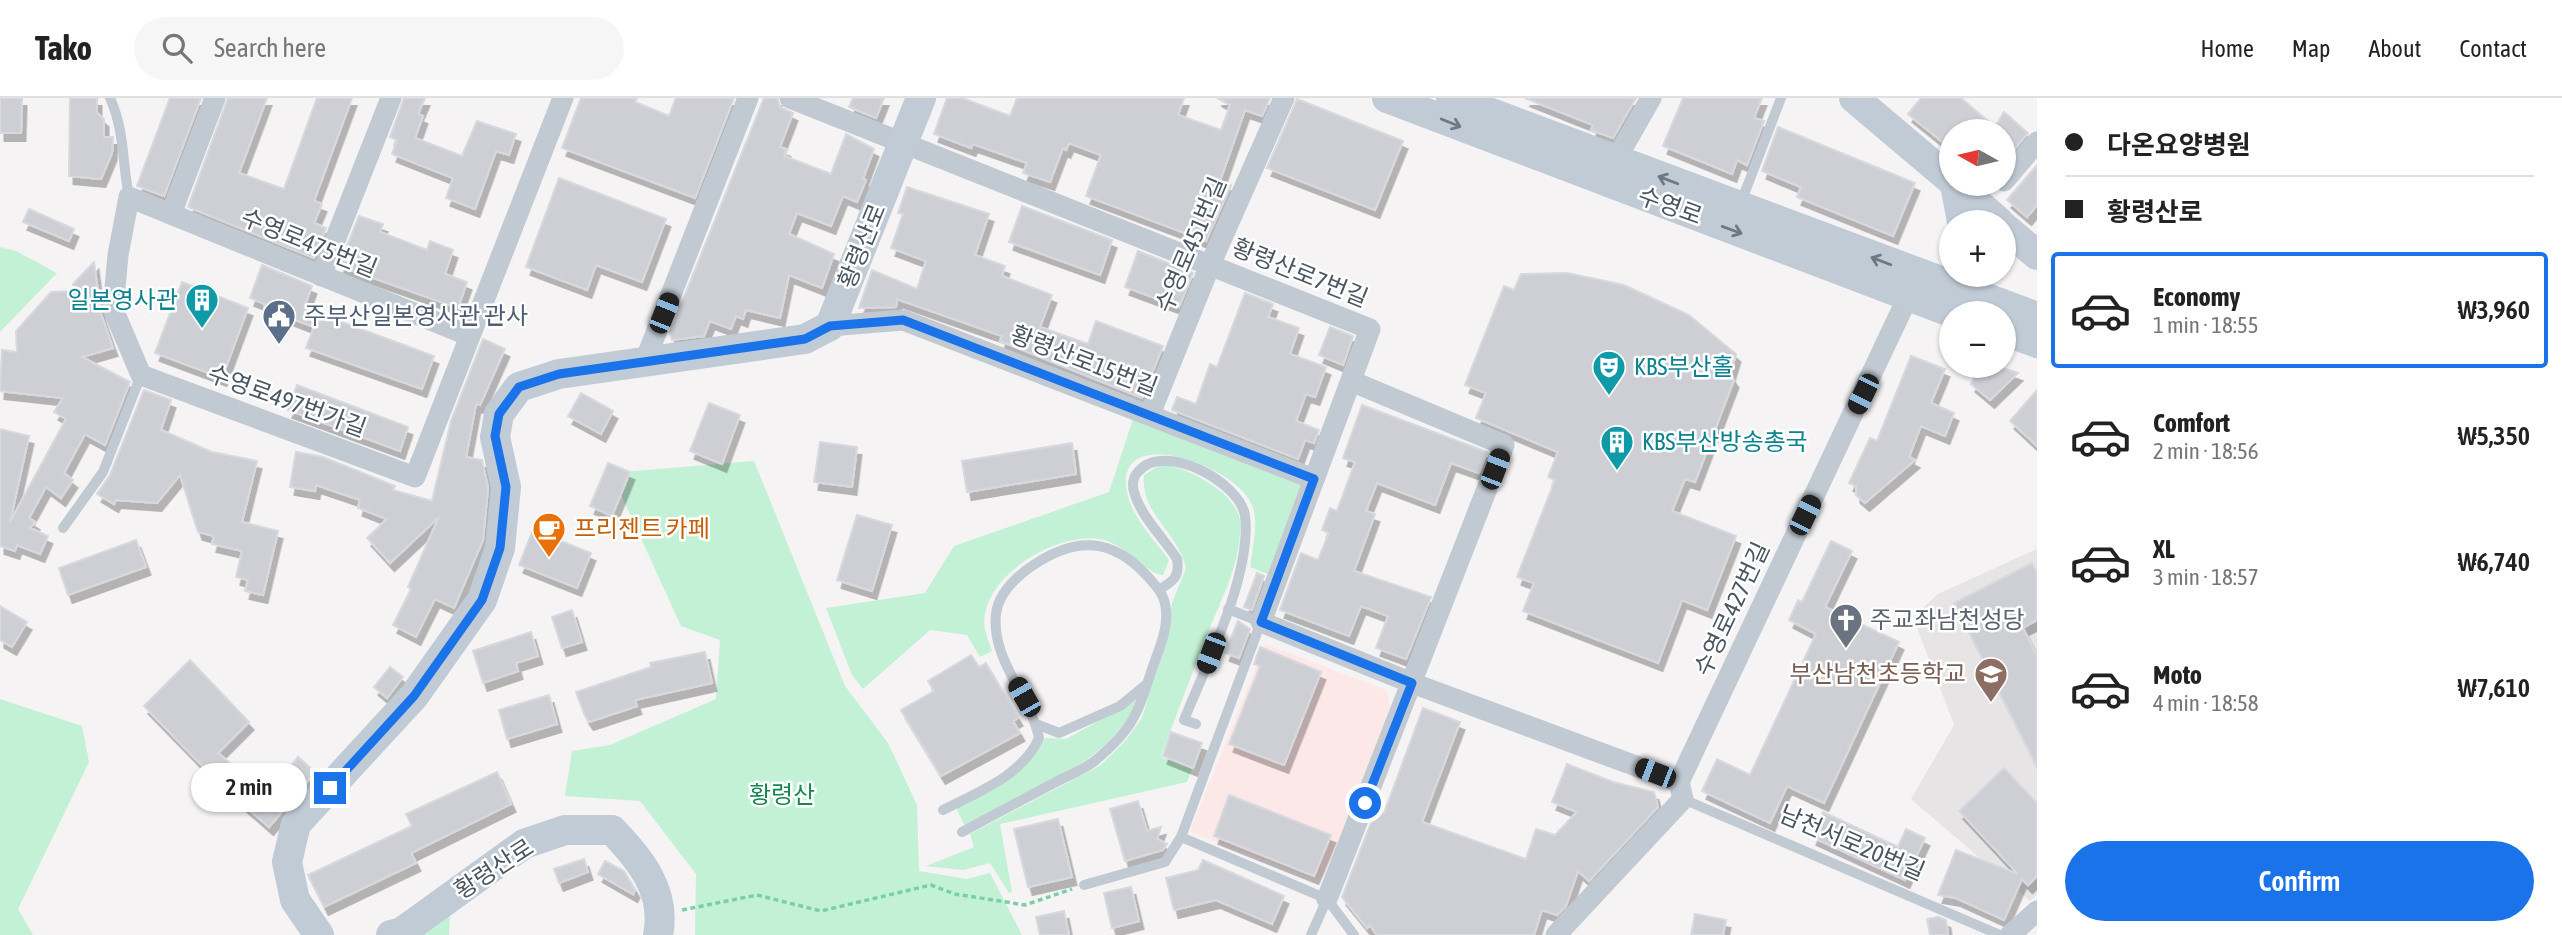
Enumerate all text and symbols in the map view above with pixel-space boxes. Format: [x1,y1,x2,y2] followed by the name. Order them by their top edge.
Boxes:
[134,17,624,80] search box
[35,29,92,67] text: Tako
[158,29,196,67] icon: search
[214,33,326,63] text: Search here
[2200,35,2254,62] text: Home
[2292,35,2330,62] text: Map
[2368,35,2421,62] text: About
[2459,35,2527,62] text: Contact
[1439,118,1461,131] one-way arrow
[1939,119,2016,196] north arrow
[1939,119,2016,378] map controls
[2107,130,2251,160] text: 다온요양병원
[1150,173,1231,316] street label: 수영로451번길
[1657,173,1679,186] one-way arrow
[1634,182,1706,230] street label: 수영로
[2107,197,2203,227] text: 황령산로
[832,200,891,292] street label: 황령산로
[237,203,381,282] street label: 수영로475번길
[1939,210,2016,287] button: +
[1721,224,1743,237] one-way arrow
[1228,233,1372,312] street label: 황령산로7번길
[1870,253,1892,266] one-way arrow
[2069,279,2132,342] icon: car
[183,281,221,330] building icon: 일본영사관
[2153,282,2240,312] text: Economy
[68,286,178,313] place label: 일본영사관
[647,290,682,336] car
[2458,295,2530,325] text: ₩3,960
[260,297,298,346] public building icon: 주부산일본영사관 관사
[1939,301,2016,378] button: −
[304,302,528,329] place label: 주부산일본영사관 관사
[2153,312,2259,338] text: 1 min · 18:55
[1007,320,1161,401] street label: 황령산로15번길
[1590,348,1628,397] theatre icon: KBS부산홀
[1634,353,1733,380] place label: KBS부산홀
[204,359,370,442] street label: 수영로497번가길
[1845,371,1882,417] car
[2069,405,2132,468] icon: car
[2153,408,2230,438] text: Comfort
[2458,421,2530,451] text: ₩5,350
[1598,423,1636,472] building icon: KBS부산방송총국
[1642,428,1808,455] place label: KBS부산방송총국
[2153,438,2259,464] text: 2 min · 18:56
[1478,446,1513,492] car
[1787,492,1824,538] car
[530,510,568,559] cafe icon: 프리젠트 카페
[574,515,710,542] place label: 프리젠트 카페
[2069,531,2132,594] icon: car
[2153,534,2175,564] text: XL
[1689,538,1774,680] street label: 수영로427번길
[2458,547,2530,577] text: ₩6,740
[2153,564,2259,590] text: 3 min · 18:57
[1827,601,1865,650] church icon: 주교좌남천성당
[1870,606,2025,633] place label: 주교좌남천성당
[1194,630,1229,676] car
[1972,655,2010,704] school or university icon: 부산남천초등학교
[2069,657,2132,720] icon: car
[1789,660,1966,687] place label: 부산남천초등학교
[2153,660,2202,690] text: Moto
[2458,673,2530,703] text: ₩7,610
[1005,674,1044,720] car
[2153,690,2259,716] text: 4 min · 18:58
[1632,756,1679,790] car
[190,764,306,812] callout: 2 min
[314,772,346,804] route end
[226,774,272,800] text: 2 min
[749,781,815,808] park label: 황령산
[1349,787,1381,819] route start
[1776,800,1929,885] street label: 남천서로20번길
[449,833,538,904] street label: 황령산로
[2065,841,2534,921] button: Confirm

